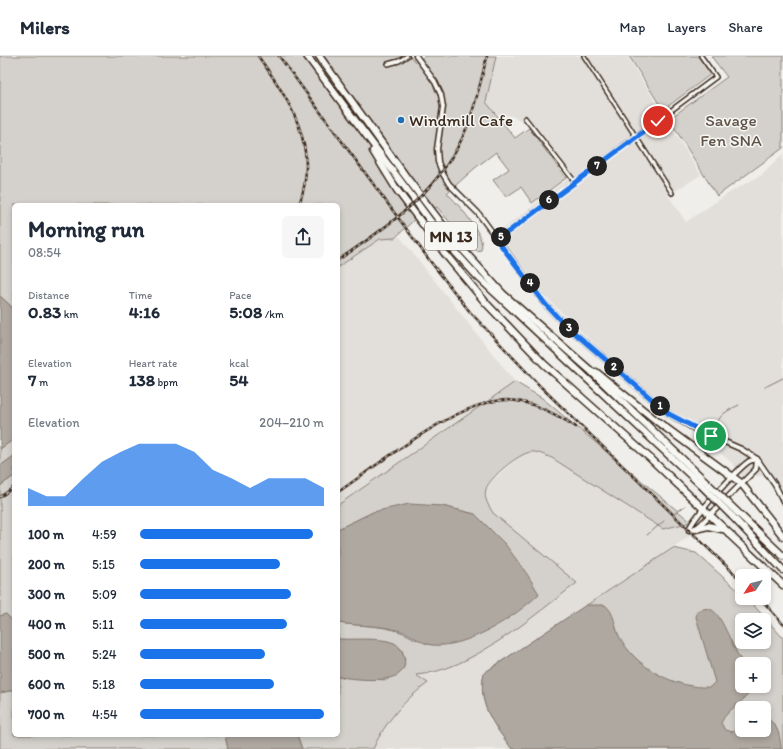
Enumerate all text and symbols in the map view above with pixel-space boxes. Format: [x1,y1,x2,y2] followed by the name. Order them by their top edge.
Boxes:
[20,16,70,39] text: Milers
[620,19,645,36] text: Map
[667,19,706,36] text: Layers
[728,19,763,36] text: Share
[641,104,675,138] pin
[409,110,513,130] place label: Windmill Cafe
[647,110,669,132] icon: check
[700,110,762,150] park label: Savage Fen SNA
[396,115,406,125] marker: Windmill Cafe
[587,156,607,176] pin: 7
[594,159,600,172] text: 7
[539,190,559,210] pin: 6
[546,193,552,206] text: 6
[28,216,144,243] text: Morning run
[282,216,324,258] button: share
[425,222,477,250] road number: MN 13
[491,227,511,247] pin: 5
[498,230,504,243] text: 5
[28,245,61,260] text: 08:54
[520,273,540,293] pin: 4
[527,276,533,289] text: 4
[28,289,69,302] text: Distance
[129,289,152,302] text: Time
[229,289,251,302] text: Pace
[28,302,61,322] text: 0.83
[129,302,160,322] text: 4:16
[229,302,262,322] text: 5:08
[61,308,78,321] text: km
[262,308,284,321] text: /km
[559,318,579,338] pin: 3
[566,321,572,334] text: 3
[28,357,72,370] text: Elevation
[129,357,177,370] text: Heart rate
[229,357,249,370] text: kcal
[604,357,624,377] pin: 2
[611,360,617,373] text: 2
[28,370,36,390] text: 7
[129,370,155,390] text: 138
[229,370,248,390] text: 54
[36,376,48,389] text: m
[155,376,178,389] text: bpm
[650,396,670,416] pin: 1
[657,399,663,412] text: 1
[28,415,80,430] text: Elevation
[259,415,324,430] text: 204–210 m
[694,419,728,453] pin
[700,425,722,447] icon: arrive
[28,527,64,542] text: 100 m
[92,527,117,542] text: 4:59
[28,557,65,572] text: 200 m
[92,557,115,572] text: 5:15
[735,569,771,605] north arrow
[735,569,771,737] map controls
[28,587,65,602] text: 300 m
[92,587,117,602] text: 5:09
[735,613,771,649] button: layers
[28,617,66,632] text: 400 m
[92,617,114,632] text: 5:11
[28,647,65,662] text: 500 m
[92,647,117,662] text: 5:24
[735,657,771,693] button: +
[28,677,65,692] text: 600 m
[92,677,115,692] text: 5:18
[735,701,771,737] button: −
[28,707,64,722] text: 700 m
[92,707,118,722] text: 4:54

